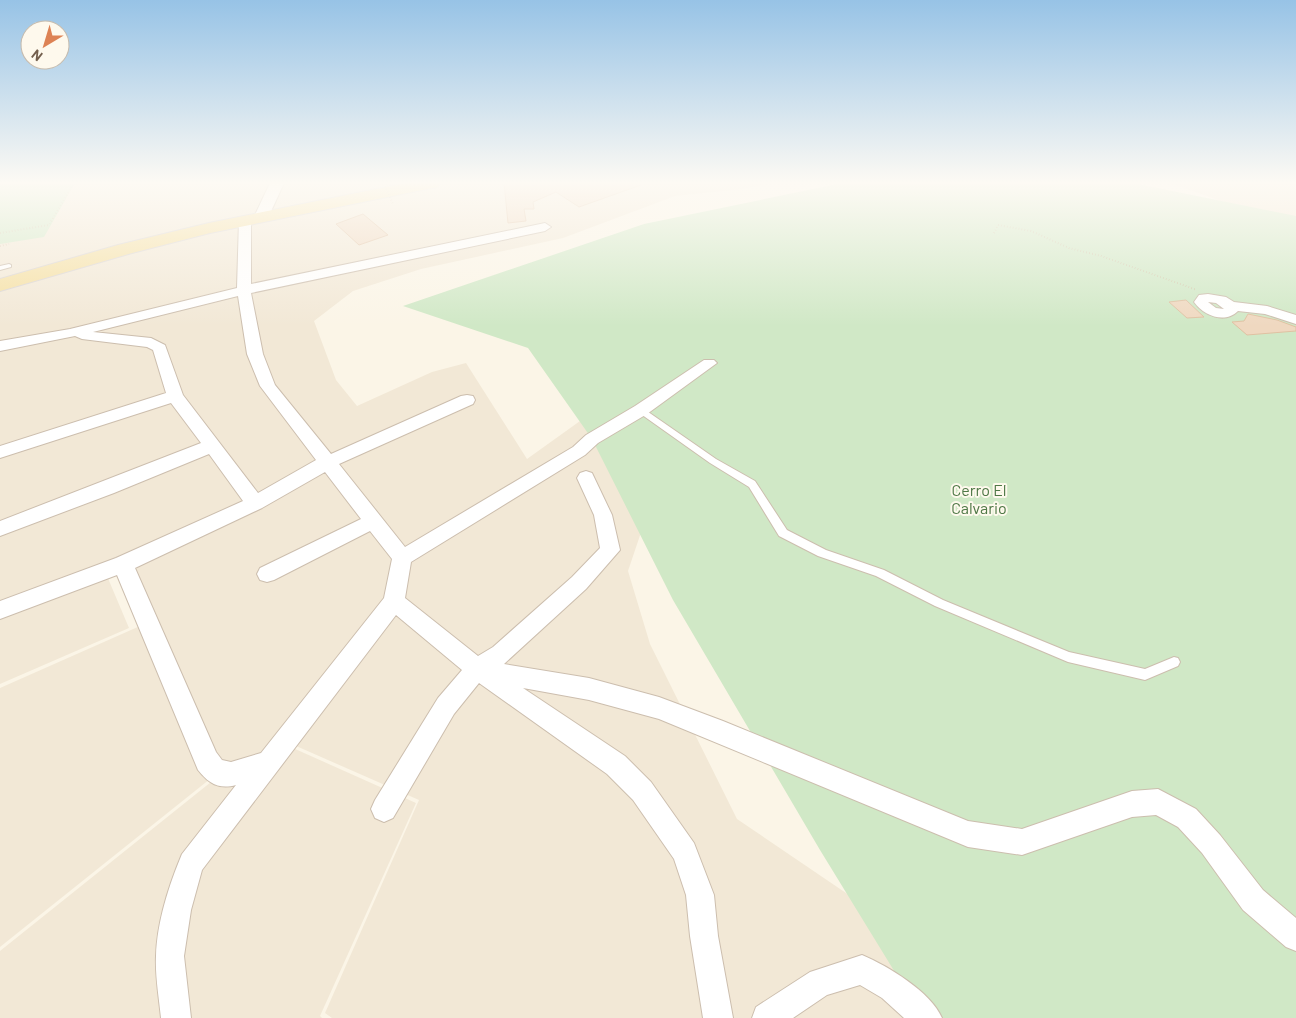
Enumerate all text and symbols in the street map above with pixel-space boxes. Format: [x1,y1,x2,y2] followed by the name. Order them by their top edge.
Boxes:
[20,20,70,70] north arrow
[28,46,46,65] text: N
[951,480,1007,517] park label: Cerro El Calvario

